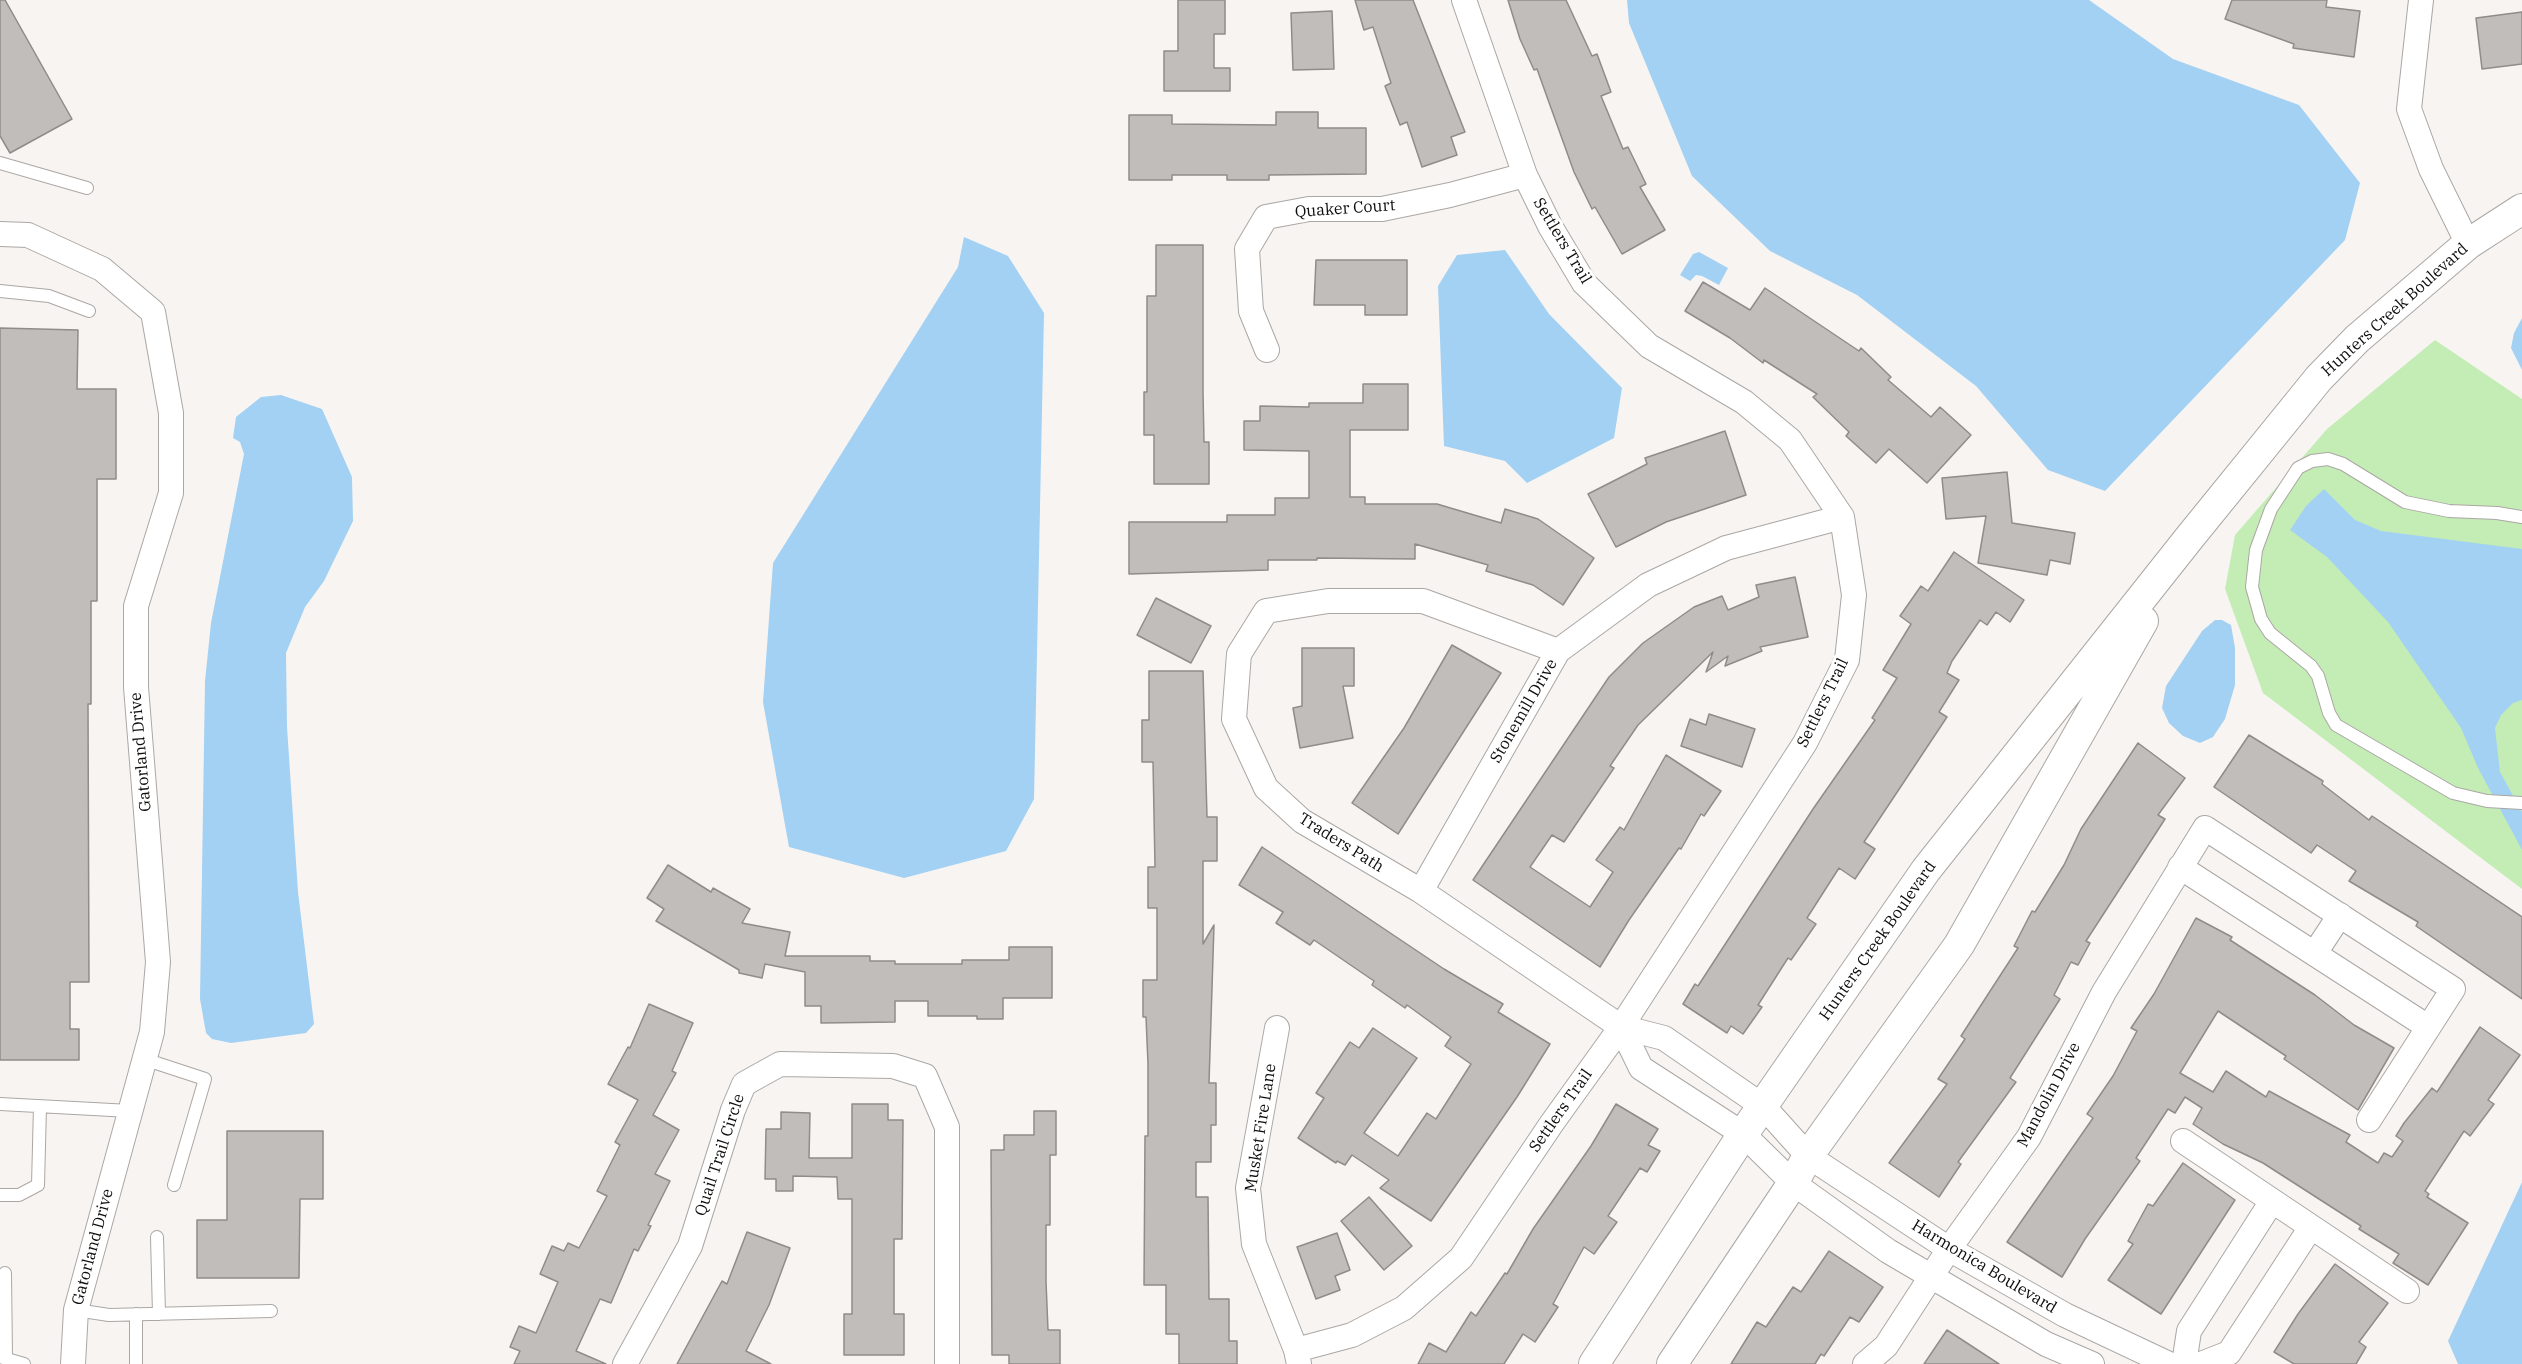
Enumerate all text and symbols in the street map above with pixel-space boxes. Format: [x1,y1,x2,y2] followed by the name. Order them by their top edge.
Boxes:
[1529,195,1595,287] street label: Settlers Trail
[1294,196,1396,222] street label: Quaker Court
[2318,239,2472,381] street label: Hunters Creek Boulevard
[1793,655,1853,751] street label: Settlers Trail
[1486,656,1562,766] street label: Stonemill Drive
[126,692,156,812] street label: Gatorland Drive
[1295,809,1387,877] street label: Traders Path
[1816,858,1940,1024] street label: Hunters Creek Boulevard
[2013,1039,2085,1151] street label: Mandolin Drive
[1241,1062,1281,1194] street label: Musket Fire Lane
[1525,1066,1597,1156] street label: Settlers Trail
[691,1091,749,1219] street label: Quail Trail Circle
[68,1187,118,1307] street label: Gatorland Drive
[1908,1216,2060,1318] street label: Harmonica Boulevard

